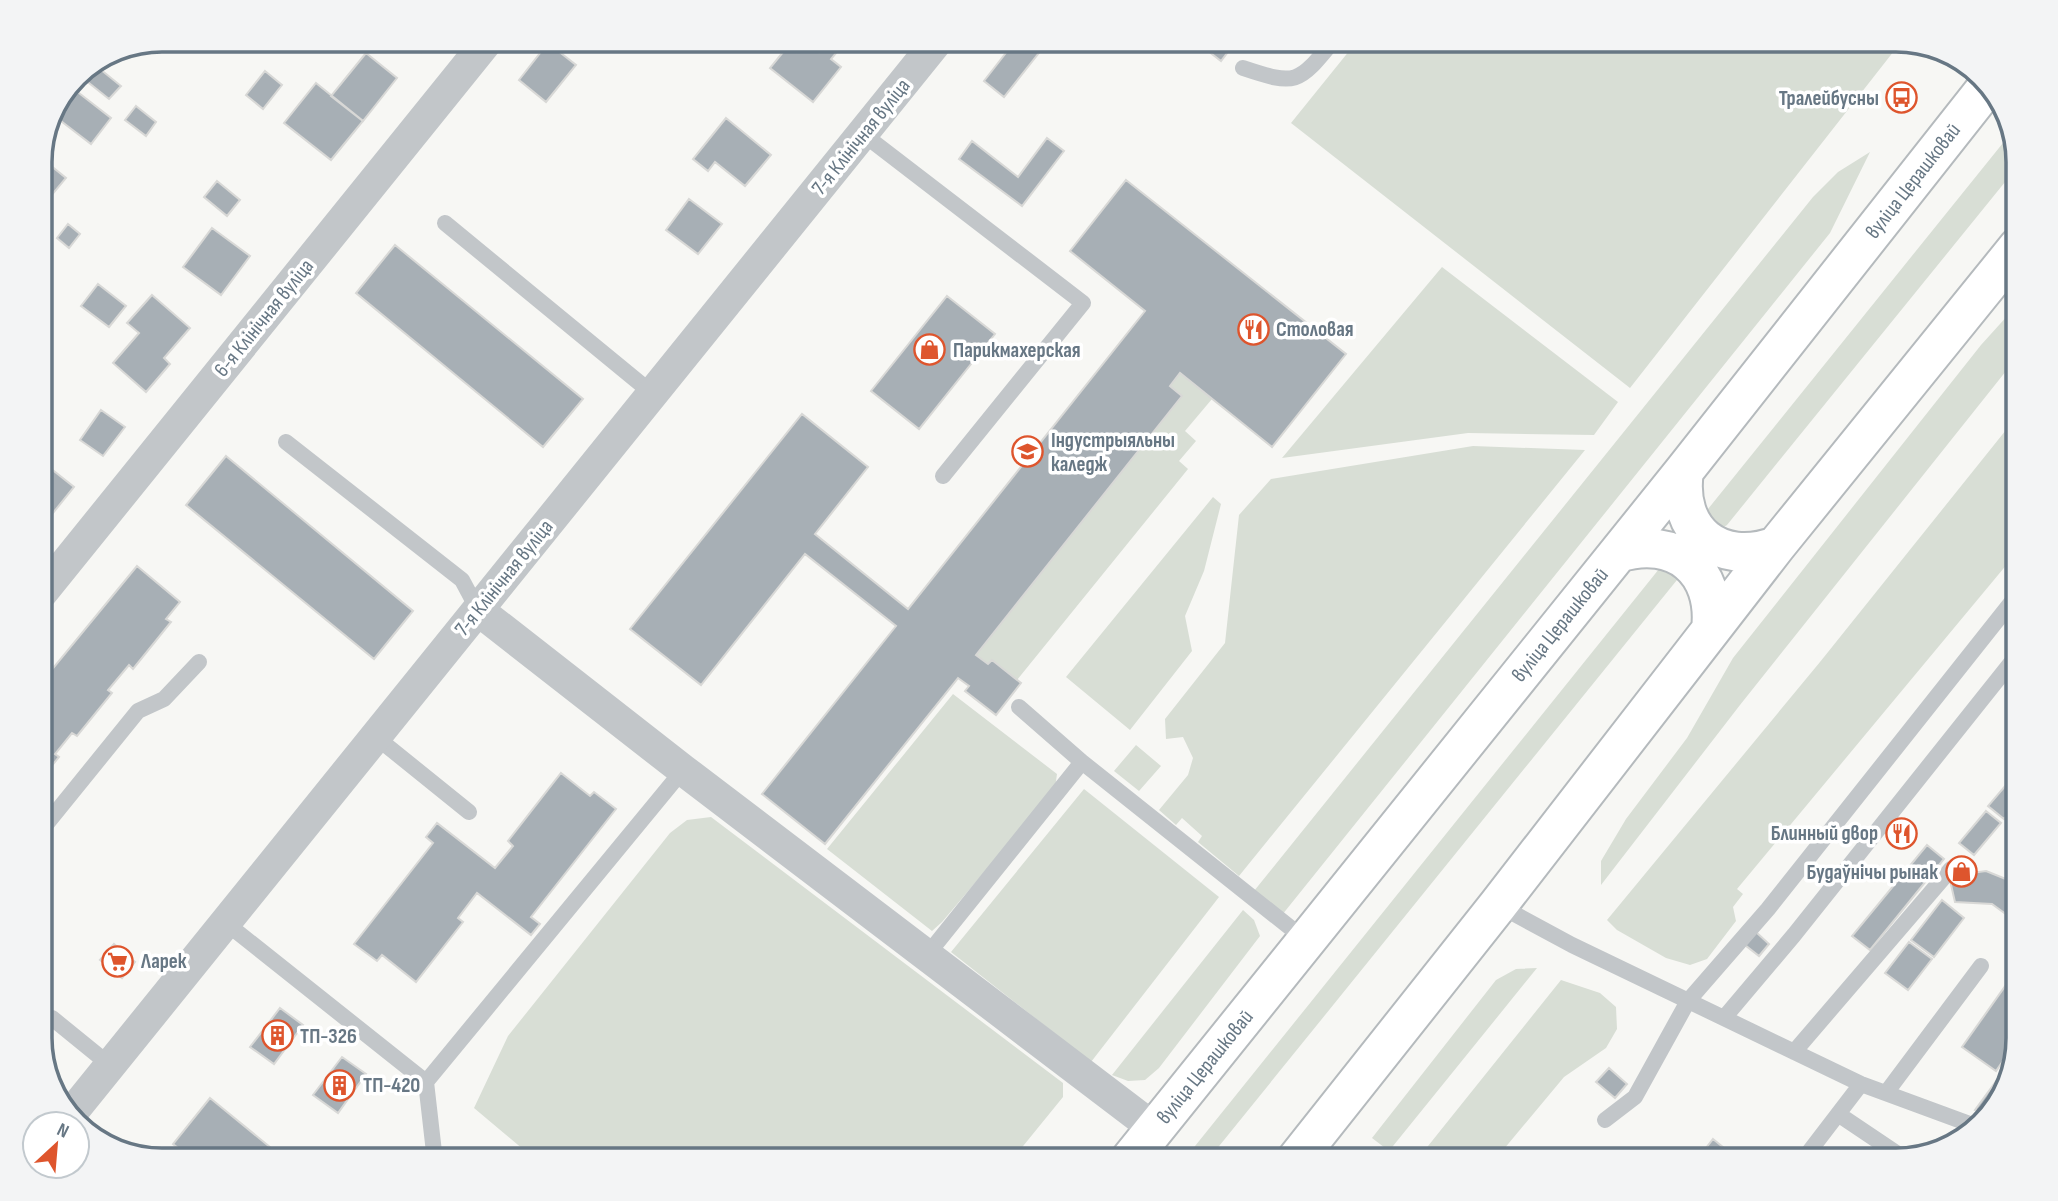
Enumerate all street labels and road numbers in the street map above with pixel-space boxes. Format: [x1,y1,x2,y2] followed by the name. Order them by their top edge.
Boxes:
[807,74,915,200] street label: 7-я Клінічная вуліца
[1860,118,1966,244] street label: вуліца Церашковай
[209,254,319,382] street label: 6-я Клінічная вуліца
[450,515,558,641] street label: 7-я Клінічная вуліца
[1506,563,1614,687] street label: вуліца Церашковай
[1151,1005,1259,1129] street label: вуліца Церашковай

